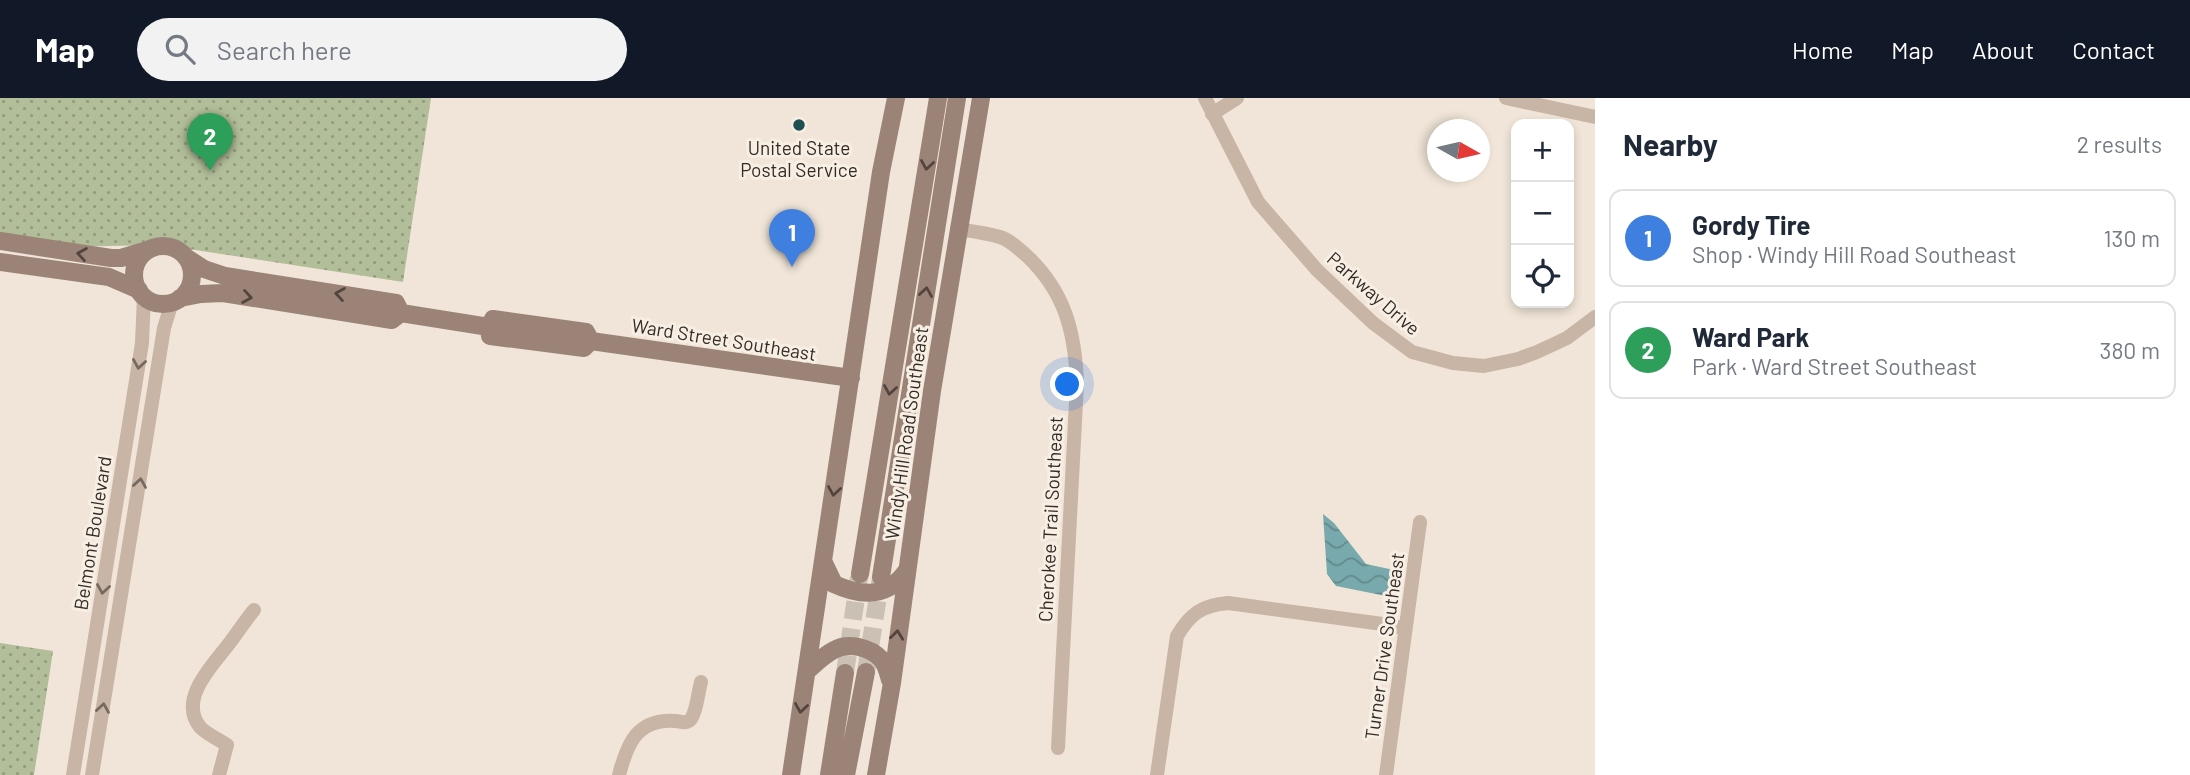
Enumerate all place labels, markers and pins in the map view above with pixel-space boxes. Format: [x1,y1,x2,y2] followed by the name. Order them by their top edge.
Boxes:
[187,113,233,171] pin: 2
[791,117,807,133] marker: United State Postal Service
[740,136,858,181] place label: United State Postal Service
[769,209,815,267] pin: 1

